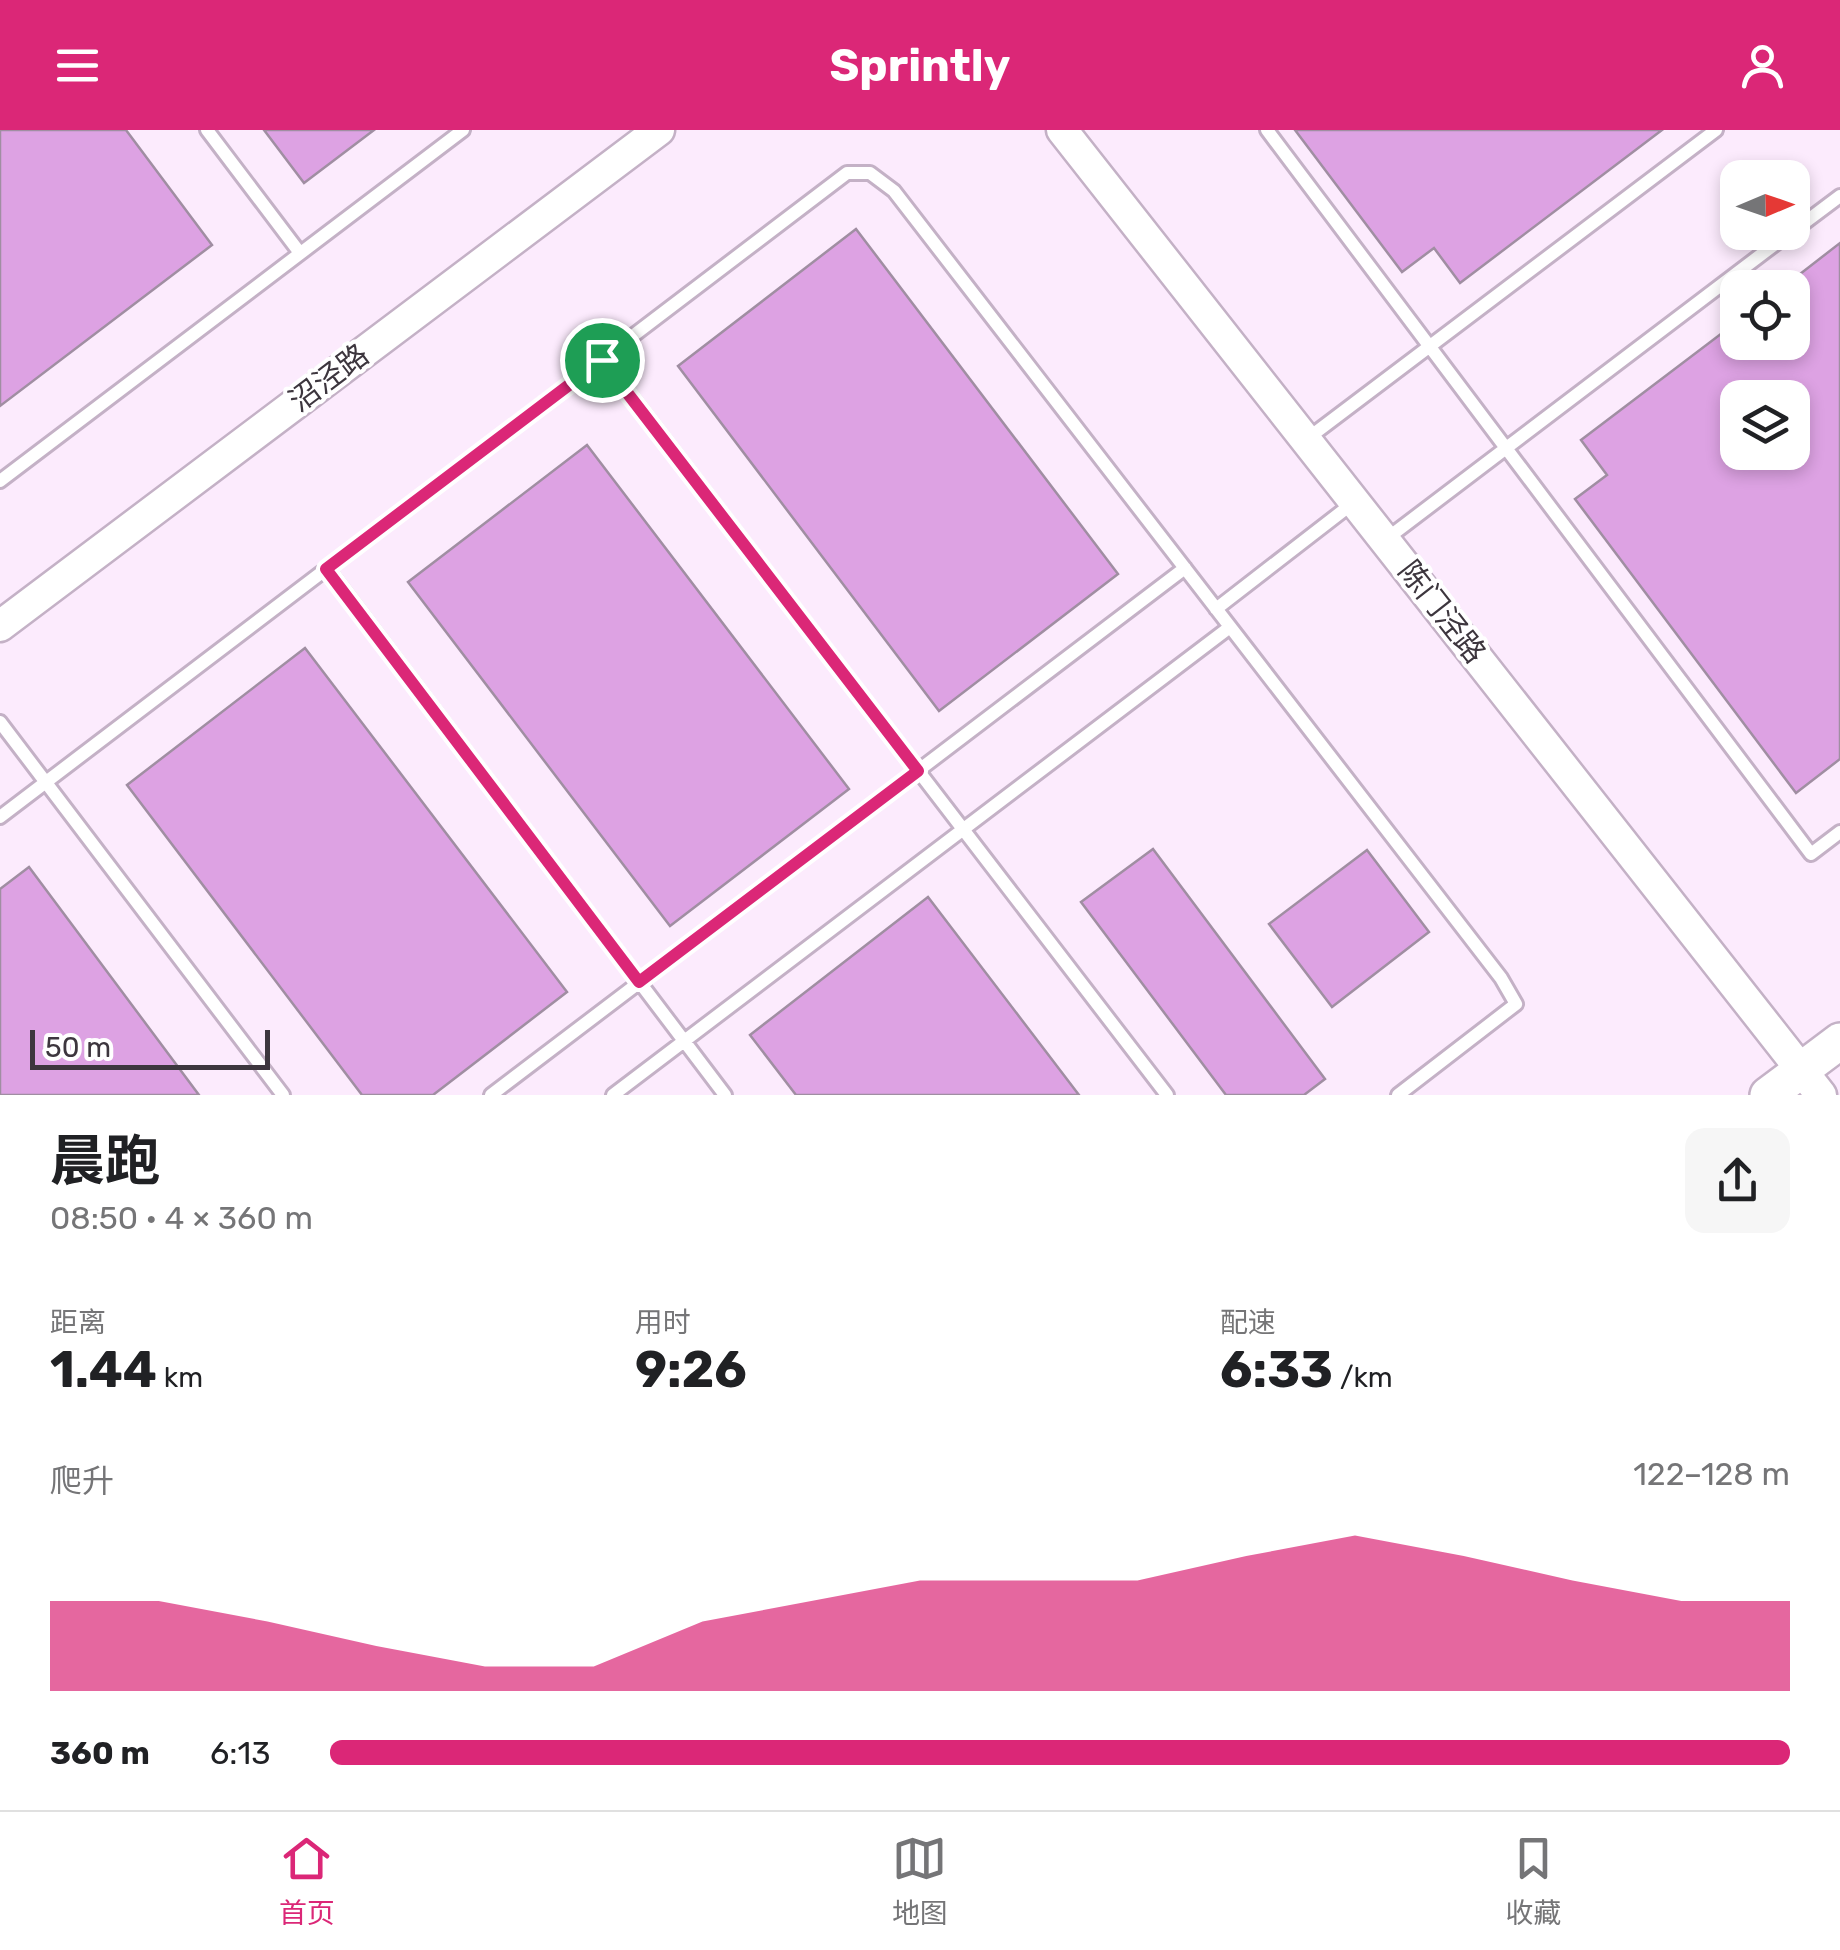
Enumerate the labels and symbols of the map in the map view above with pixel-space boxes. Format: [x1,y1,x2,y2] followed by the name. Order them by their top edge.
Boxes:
[1720,160,1810,250] north arrow
[560,318,645,403] pin
[282,337,376,419] street label: 沼泾路
[1391,554,1493,670] street label: 陈门泾路
[30,1025,270,1070] scale bar

